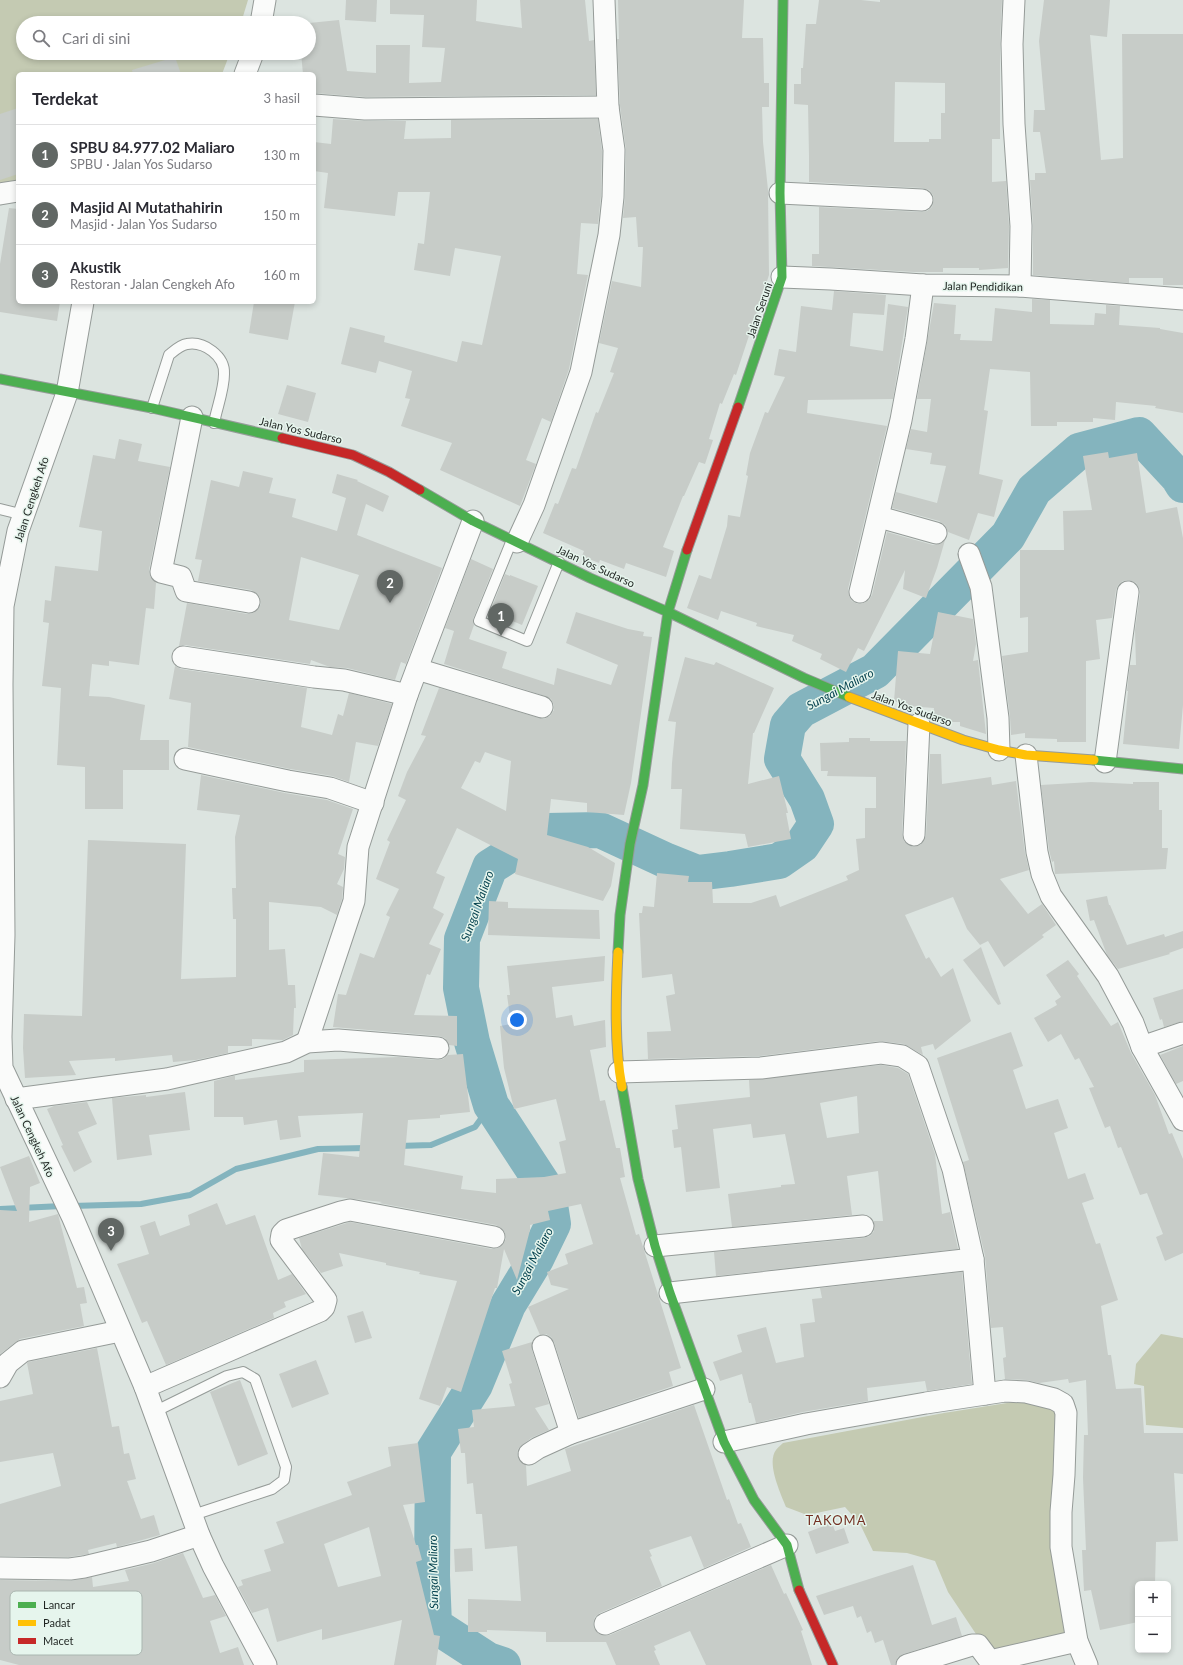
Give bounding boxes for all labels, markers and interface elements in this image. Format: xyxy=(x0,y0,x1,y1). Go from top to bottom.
search box xyxy=(16,16,316,60)
icon: search xyxy=(30,27,52,49)
text: Cari di sini xyxy=(62,29,130,47)
text: Terdekat xyxy=(32,88,98,109)
text: 3 hasil xyxy=(264,90,300,106)
text: SPBU 84.977.02 Maliaro xyxy=(70,138,235,156)
text: 1 xyxy=(41,147,49,163)
text: 130 m xyxy=(263,147,300,163)
text: SPBU · Jalan Yos Sudarso xyxy=(70,156,212,172)
text: Masjid Al Mutathahirin xyxy=(70,198,223,216)
text: 2 xyxy=(41,207,49,223)
text: 150 m xyxy=(263,207,300,223)
text: Masjid · Jalan Yos Sudarso xyxy=(70,216,217,232)
text: Akustik xyxy=(70,258,121,276)
text: 3 xyxy=(41,267,49,283)
text: 160 m xyxy=(263,267,300,283)
text: Restoran · Jalan Cengkeh Afo xyxy=(70,276,235,292)
street label: Jalan Pendidikan xyxy=(943,279,1023,293)
street label: Jalan Seruni xyxy=(743,280,775,339)
street label: Jalan Yos Sudarso xyxy=(258,414,344,446)
street label: Jalan Cengkeh Afo xyxy=(11,455,51,543)
street label: Jalan Yos Sudarso xyxy=(555,542,637,590)
pin: 2 xyxy=(377,570,403,603)
pin: 1 xyxy=(488,603,514,636)
water label: Sungai Maliaro xyxy=(804,665,876,713)
street label: Jalan Yos Sudarso xyxy=(870,687,954,729)
water label: Sungai Maliaro xyxy=(457,869,497,943)
your location xyxy=(507,1010,527,1030)
street label: Jalan Cengkeh Afo xyxy=(8,1093,58,1179)
pin: 3 xyxy=(98,1218,124,1251)
water label: Sungai Maliaro xyxy=(508,1225,556,1297)
district label: TAKOMA xyxy=(806,1512,866,1528)
water label: Sungai Maliaro xyxy=(425,1535,441,1609)
map controls xyxy=(1135,1581,1171,1653)
button: + xyxy=(1135,1581,1171,1617)
legend xyxy=(10,1591,142,1655)
text: Lancar xyxy=(43,1598,75,1611)
text: Padat xyxy=(43,1616,70,1629)
button: − xyxy=(1135,1617,1171,1653)
text: Macet xyxy=(43,1634,73,1647)

